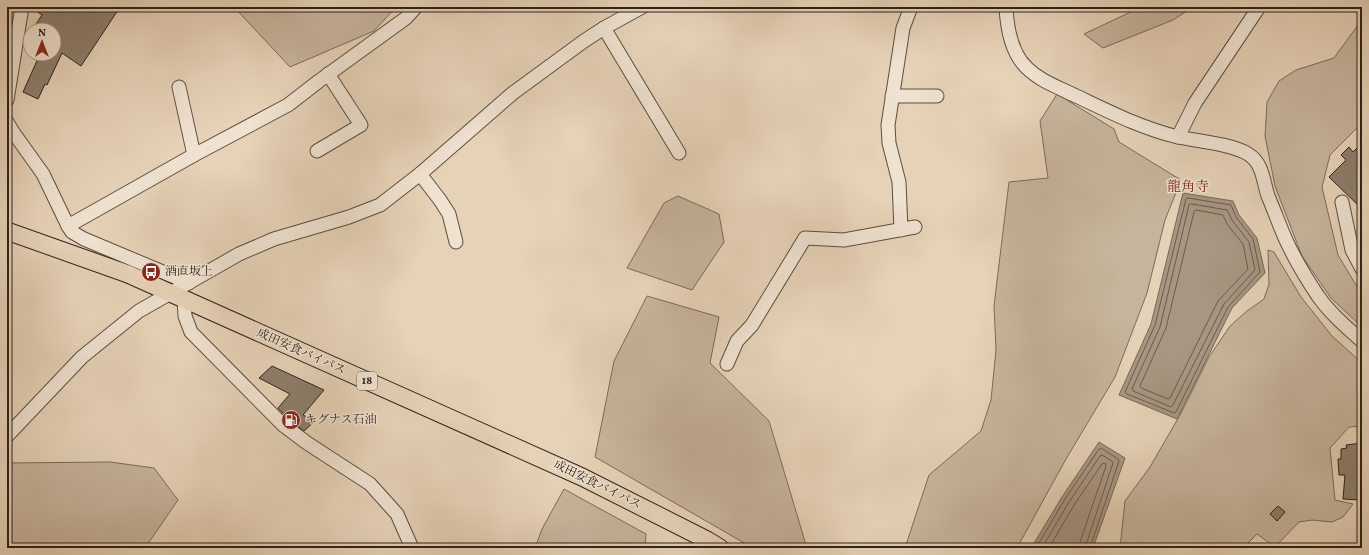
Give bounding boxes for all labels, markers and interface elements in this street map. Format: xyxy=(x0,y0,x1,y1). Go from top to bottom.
north arrow xyxy=(22,22,62,62)
text: N xyxy=(38,26,46,41)
district label: 龍角寺 xyxy=(1167,178,1209,197)
bus stop icon: 酒直坂上 xyxy=(140,261,162,283)
place label: 酒直坂上 xyxy=(165,264,213,280)
street label: 成田安食バイパス xyxy=(254,325,348,379)
road number: 18 xyxy=(357,372,377,390)
fuel station icon: キグナス石油 xyxy=(280,409,302,431)
place label: キグナス石油 xyxy=(305,412,377,428)
street label: 成田安食バイパス xyxy=(550,457,644,513)

